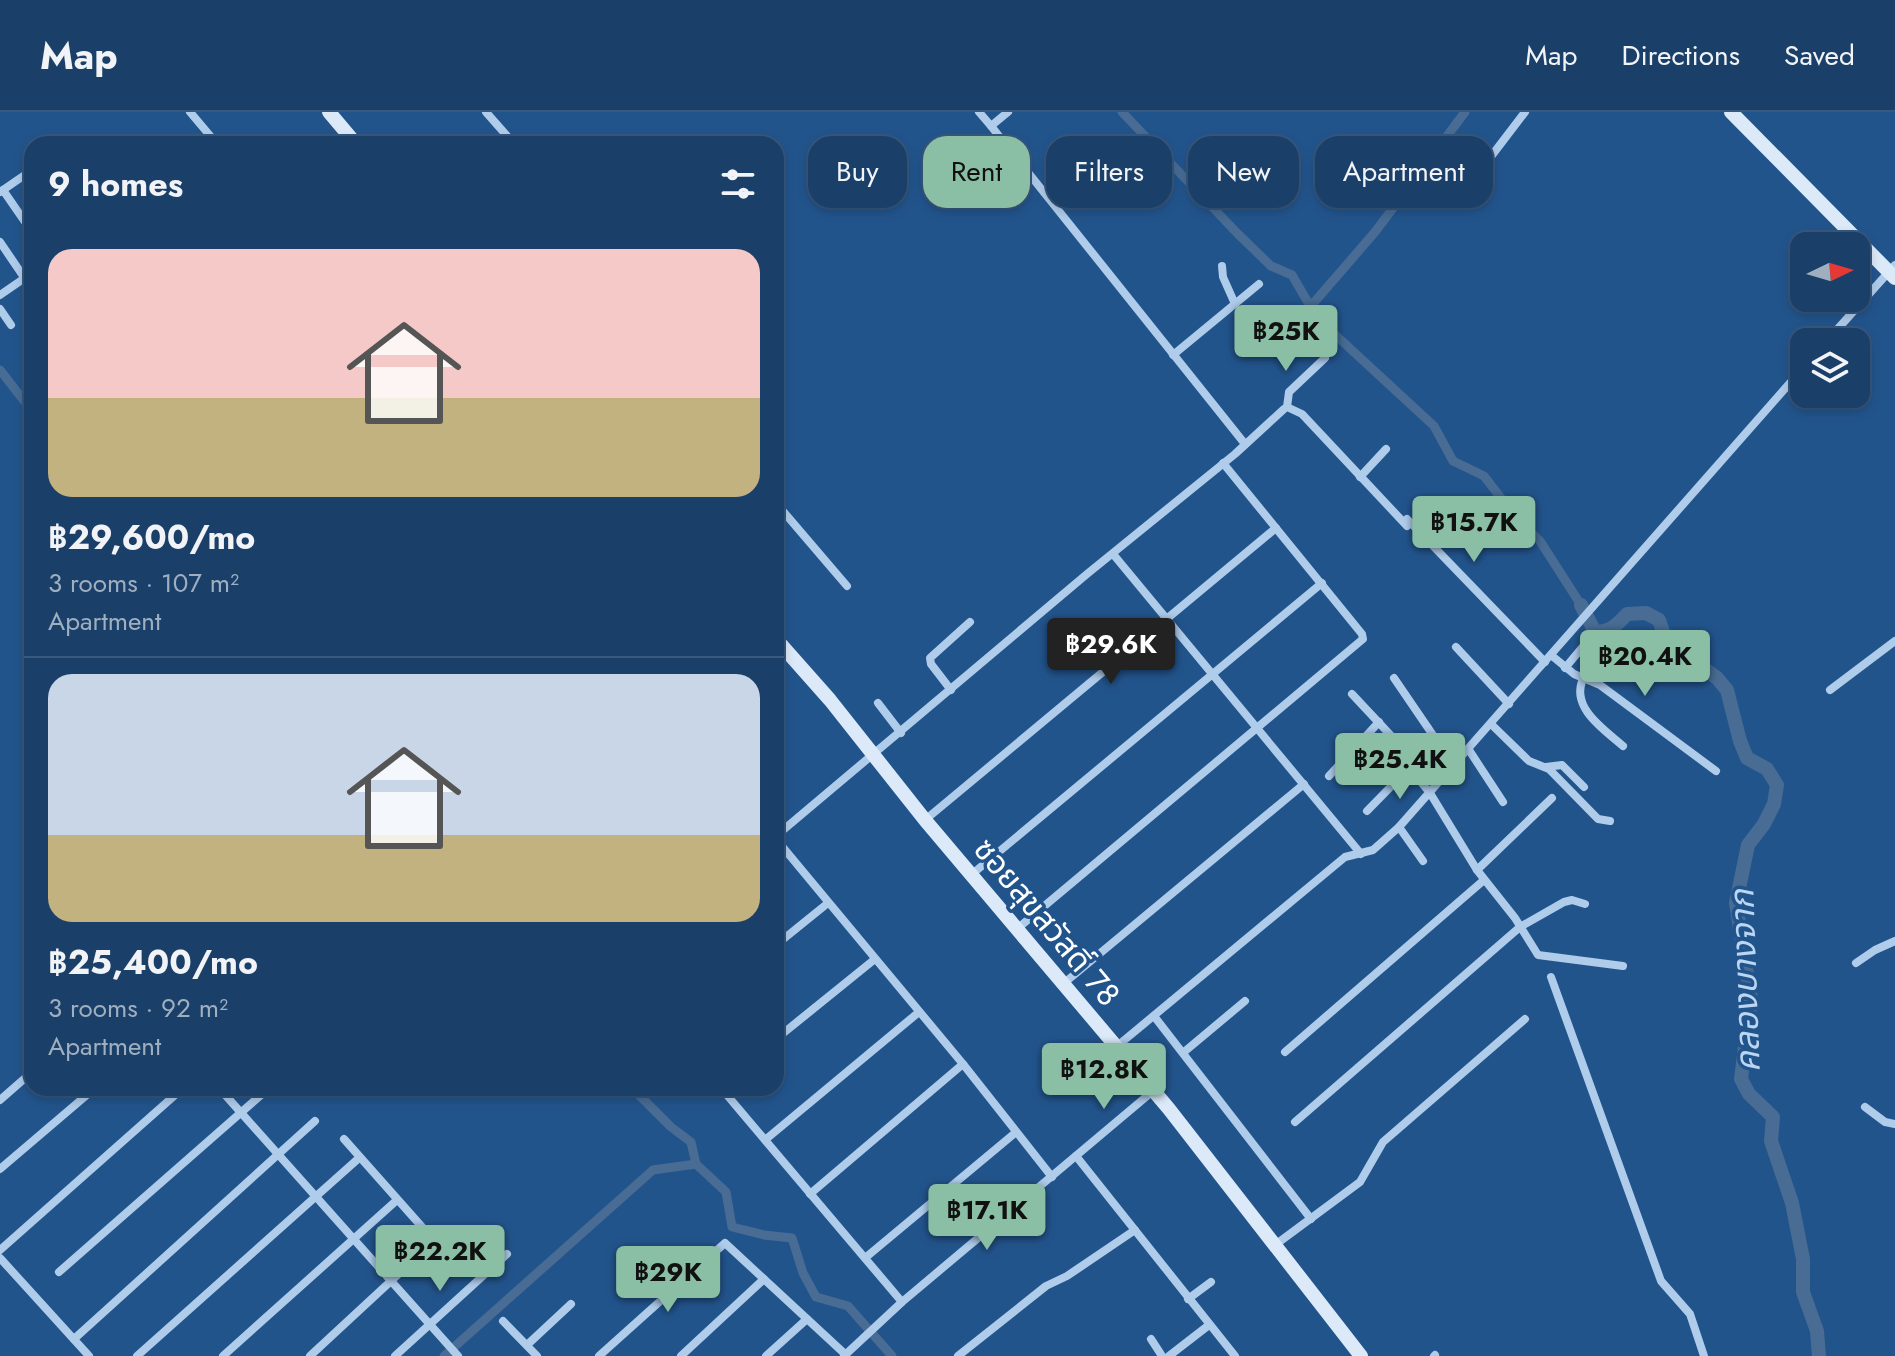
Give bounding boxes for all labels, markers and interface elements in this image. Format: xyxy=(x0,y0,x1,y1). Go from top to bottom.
text: Map xyxy=(40,28,118,83)
text: Map xyxy=(1525,35,1577,76)
text: Directions xyxy=(1621,35,1740,76)
text: Saved xyxy=(1784,35,1855,76)
chip: Buy xyxy=(808,136,907,208)
chip: Rent xyxy=(923,136,1030,208)
chip: Filters xyxy=(1046,136,1172,208)
chip: New xyxy=(1188,136,1299,208)
chip: Apartment xyxy=(1315,136,1493,208)
text: 9 homes xyxy=(48,160,183,209)
icon: filters xyxy=(716,162,760,206)
north arrow xyxy=(1790,232,1870,312)
map controls xyxy=(1790,232,1870,408)
icon: home xyxy=(332,301,476,445)
pin: ฿25K xyxy=(1239,305,1333,373)
text: ฿25K xyxy=(1252,312,1320,350)
button: layers xyxy=(1790,328,1870,408)
pin: ฿15.7K xyxy=(1409,496,1539,564)
text: ฿15.7K xyxy=(1430,503,1518,541)
text: ฿29,600/mo xyxy=(48,513,255,562)
text: 3 rooms · 107 m² xyxy=(48,564,239,602)
text: Apartment xyxy=(48,602,161,640)
pin: ฿29.6K xyxy=(1046,618,1176,686)
text: ฿29.6K xyxy=(1065,625,1157,663)
pin: ฿20.4K xyxy=(1580,630,1710,698)
text: ฿20.4K xyxy=(1598,637,1692,675)
icon: home xyxy=(332,726,476,870)
pin: ฿25.4K xyxy=(1335,733,1465,801)
text: ฿25.4K xyxy=(1353,740,1447,778)
street label: ซอยสุขสวัสดิ์ 78 xyxy=(963,828,1131,1016)
water label: คลองบางจาก xyxy=(1717,887,1773,1073)
text: ฿25,400/mo xyxy=(48,938,258,987)
text: 3 rooms · 92 m² xyxy=(48,989,228,1027)
text: Apartment xyxy=(48,1027,161,1065)
pin: ฿12.8K xyxy=(1039,1043,1169,1111)
text: ฿12.8K xyxy=(1060,1050,1148,1088)
pin: ฿17.1K xyxy=(922,1184,1052,1252)
text: ฿17.1K xyxy=(946,1191,1028,1229)
pin: ฿22.2K xyxy=(375,1225,505,1293)
text: ฿22.2K xyxy=(394,1232,486,1270)
pin: ฿29K xyxy=(621,1246,715,1314)
text: ฿29K xyxy=(634,1253,702,1291)

